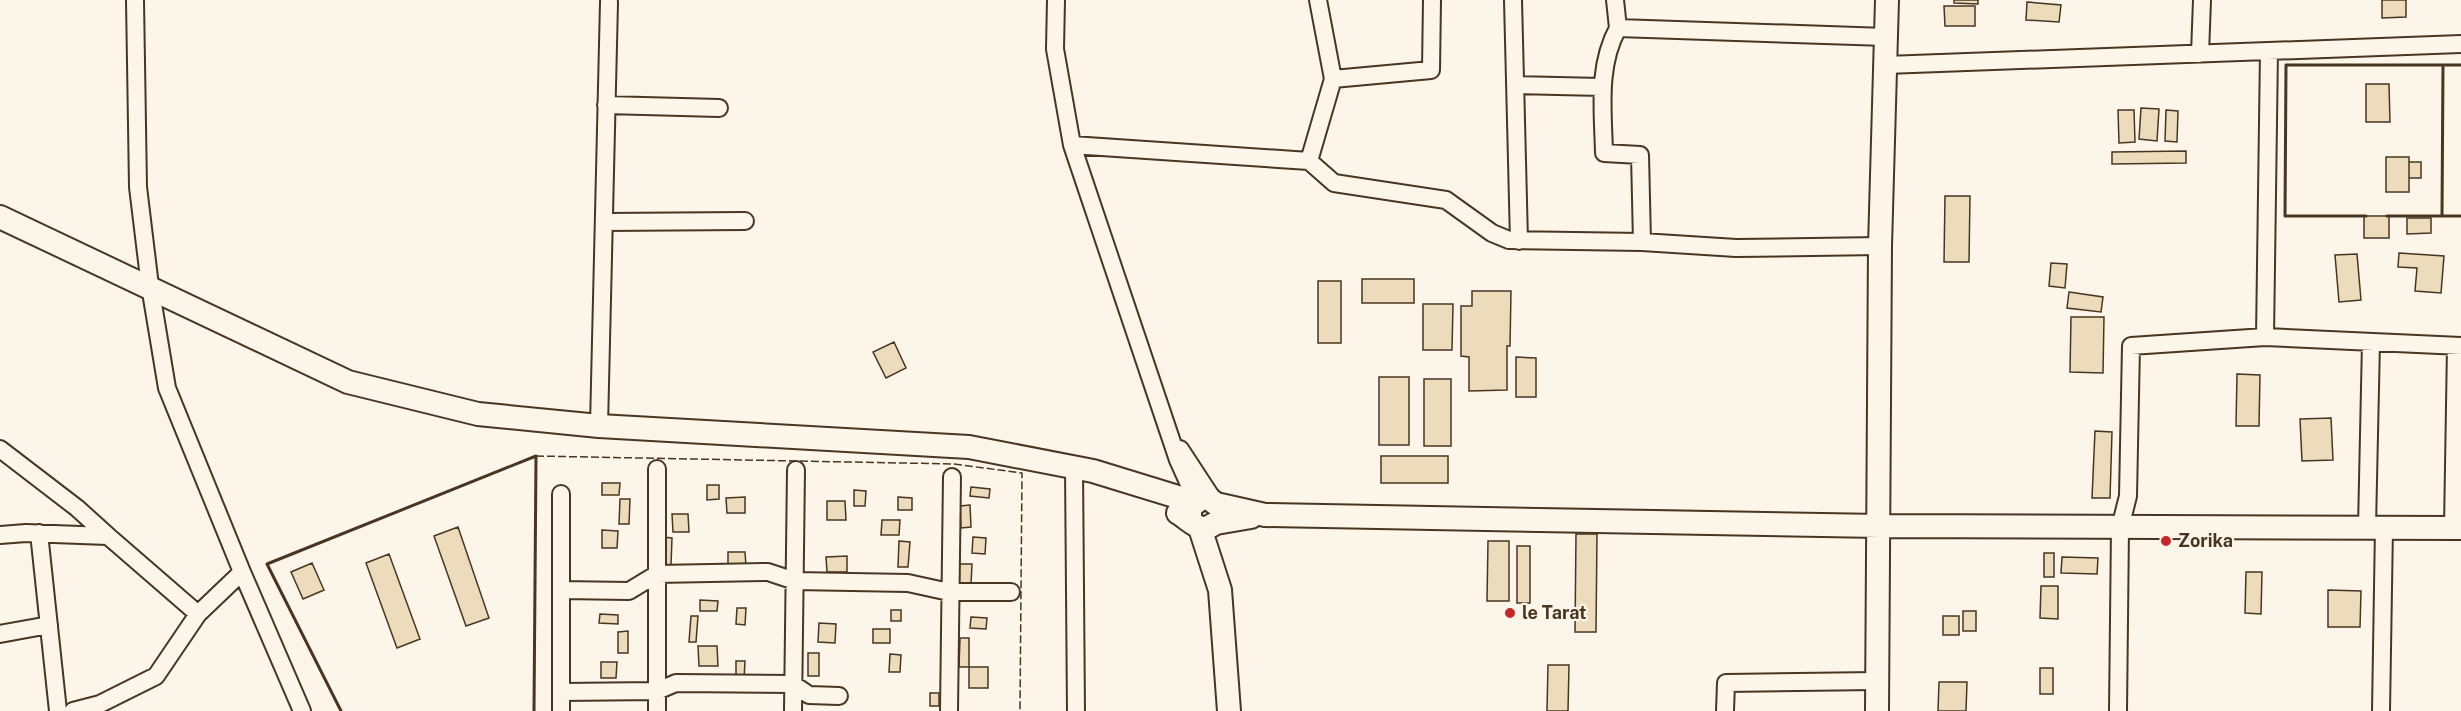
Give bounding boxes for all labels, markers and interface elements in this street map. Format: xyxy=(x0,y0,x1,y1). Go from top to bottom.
place label: Zorika xyxy=(2178,530,2233,551)
marker: Zorika xyxy=(2159,534,2173,548)
place label: le Tarat xyxy=(1522,602,1587,623)
marker: le Tarat xyxy=(1503,606,1517,620)

